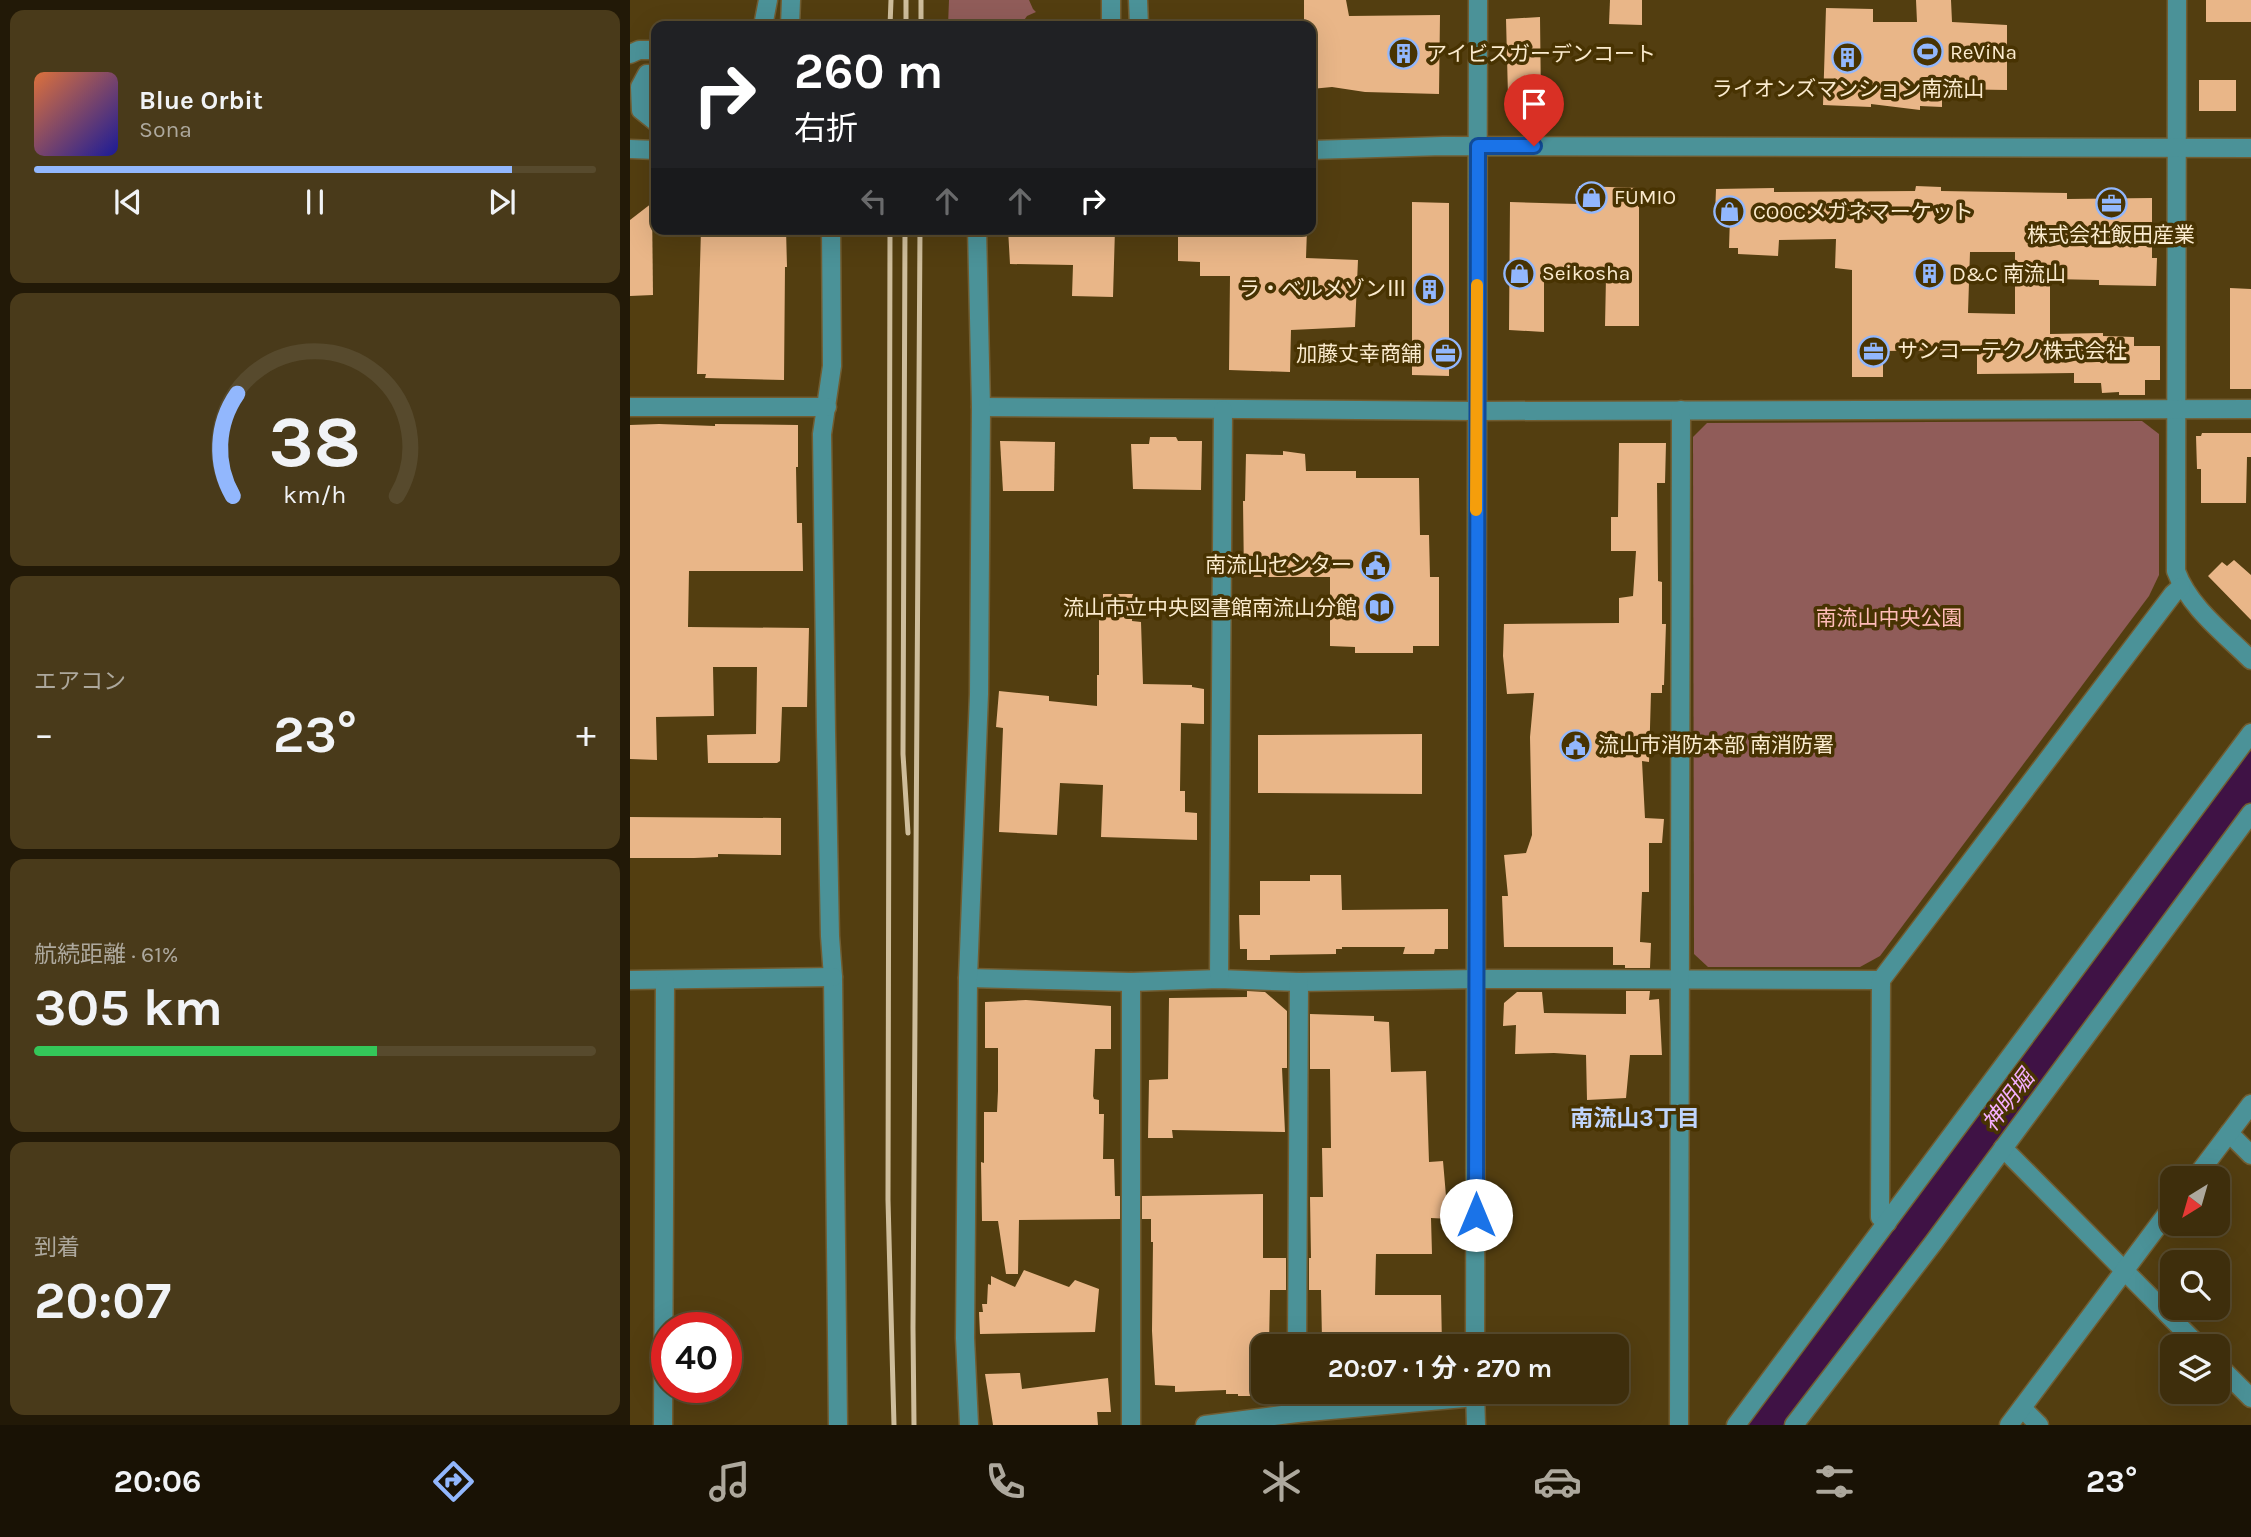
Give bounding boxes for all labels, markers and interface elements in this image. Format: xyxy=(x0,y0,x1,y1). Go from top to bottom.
sports icon: ReViNa xyxy=(1910,35,1944,69)
building icon: アイビスガーデンコート xyxy=(1386,37,1420,71)
building icon: ライオンズマンション南流山 xyxy=(1831,40,1865,74)
place label: ReViNa xyxy=(1950,40,2017,64)
place label: アイビスガーデンコート xyxy=(1426,42,1656,66)
text: 260 m xyxy=(794,43,943,100)
icon: right xyxy=(679,49,770,140)
pin xyxy=(1504,74,1564,146)
place label: ライオンズマンション南流山 xyxy=(1712,77,1984,101)
text: Blue Orbit xyxy=(139,85,263,116)
icon: arrive xyxy=(1515,85,1553,123)
text: 右折 xyxy=(794,110,858,147)
text: Sona xyxy=(139,116,192,143)
shop icon: FUMIO xyxy=(1574,180,1608,214)
icon: left xyxy=(855,182,893,220)
icon: ahead xyxy=(928,182,966,220)
icon: ahead xyxy=(1001,182,1039,220)
icon: right xyxy=(1074,182,1112,220)
icon: previous xyxy=(109,183,147,221)
icon: pause xyxy=(296,183,334,221)
icon: next xyxy=(483,183,521,221)
place label: FUMIO xyxy=(1614,185,1676,209)
office icon: 株式会社飯田産業 xyxy=(2094,186,2128,220)
shop icon: COOCメガネマーケット xyxy=(1713,195,1747,229)
place label: COOCメガネマーケット xyxy=(1753,200,1974,224)
place label: 株式会社飯田産業 xyxy=(2027,223,2195,247)
shop icon: Seikosha xyxy=(1502,256,1536,290)
building icon: D&C 南流山 xyxy=(1912,257,1946,291)
place label: Seikosha xyxy=(1542,261,1630,285)
place label: D&C 南流山 xyxy=(1952,262,2066,286)
building icon: ラ・ベルメゾンⅢ xyxy=(1413,272,1447,306)
place label: ラ・ベルメゾンⅢ xyxy=(1239,277,1407,301)
office icon: サンコーテクノ株式会社 xyxy=(1857,334,1891,368)
office icon: 加藤丈幸商舗 xyxy=(1428,337,1462,371)
place label: サンコーテクノ株式会社 xyxy=(1897,339,2127,363)
place label: 加藤丈幸商舗 xyxy=(1296,342,1422,366)
text: 38 xyxy=(269,399,361,484)
text: km/h xyxy=(283,479,347,508)
public building icon: 南流山センター xyxy=(1358,548,1392,582)
place label: 南流山センター xyxy=(1205,553,1352,577)
library icon: 流山市立中央図書館南流山分館 xyxy=(1363,591,1397,625)
place label: 流山市立中央図書館南流山分館 xyxy=(1063,596,1357,620)
park label: 南流山中央公園 xyxy=(1816,606,1963,630)
text: エアコン xyxy=(34,668,126,695)
text: 23° xyxy=(273,704,357,765)
text: − xyxy=(34,712,54,757)
text: + xyxy=(576,712,596,757)
public building icon: 流山市消防本部 南消防署 xyxy=(1558,728,1592,762)
place label: 流山市消防本部 南消防署 xyxy=(1598,733,1834,757)
text: 航続距離 · 61% xyxy=(34,941,179,968)
text: 305 km xyxy=(34,977,223,1038)
water label: 神明堀 xyxy=(1976,1063,2041,1137)
district label: 南流山3丁目 xyxy=(1570,1105,1700,1132)
north arrow xyxy=(2160,1166,2230,1236)
map controls xyxy=(2160,1166,2230,1404)
position arrow xyxy=(1439,1178,1513,1252)
text: 到着 xyxy=(34,1234,80,1261)
button: search xyxy=(2160,1250,2230,1320)
text: 20:07 xyxy=(34,1270,171,1331)
speed limit sign: 40 xyxy=(651,1312,742,1403)
button: layers xyxy=(2160,1334,2230,1404)
text: 20:07 · 1 分 · 270 m xyxy=(1328,1353,1552,1384)
icon: directions xyxy=(429,1457,478,1506)
icon: music xyxy=(705,1457,754,1506)
icon: phone xyxy=(981,1457,1030,1506)
icon: climate xyxy=(1257,1457,1306,1506)
icon: car xyxy=(1533,1457,1582,1506)
icon: filters xyxy=(1810,1457,1859,1506)
text: 20:06 xyxy=(114,1463,201,1500)
text: 23° xyxy=(2086,1463,2137,1500)

